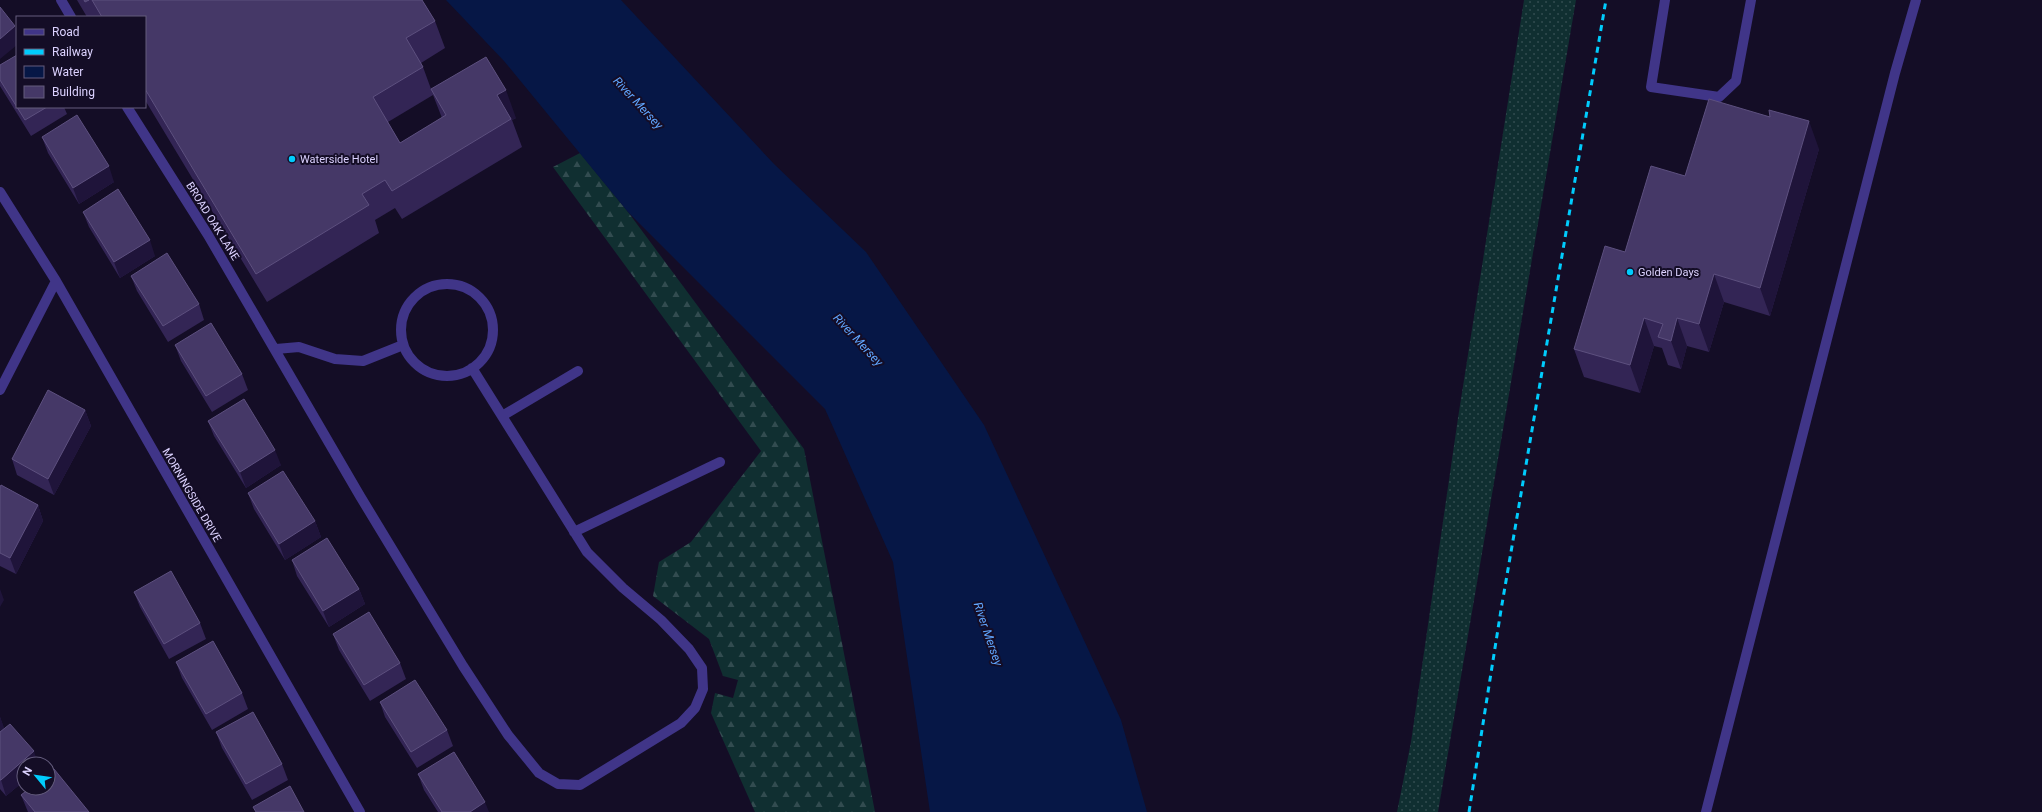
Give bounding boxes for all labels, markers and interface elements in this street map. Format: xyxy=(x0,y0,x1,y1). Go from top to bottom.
legend xyxy=(16,16,146,108)
text: Road xyxy=(52,25,80,39)
text: Railway xyxy=(52,45,93,59)
text: Water xyxy=(52,65,83,79)
water label: River Mersey xyxy=(610,74,666,132)
text: Building xyxy=(52,85,95,99)
place label: Waterside Hotel xyxy=(300,153,378,166)
marker: Waterside Hotel xyxy=(287,154,297,164)
street label: BROAD OAK LANE xyxy=(183,180,242,263)
place label: Golden Days xyxy=(1638,266,1700,279)
marker: Golden Days xyxy=(1625,267,1635,277)
water label: River Mersey xyxy=(830,311,886,369)
street label: MORNINGSIDE DRIVE xyxy=(159,446,224,544)
water label: River Mersey xyxy=(971,600,1006,668)
north arrow xyxy=(16,756,56,796)
text: N xyxy=(20,765,35,778)

